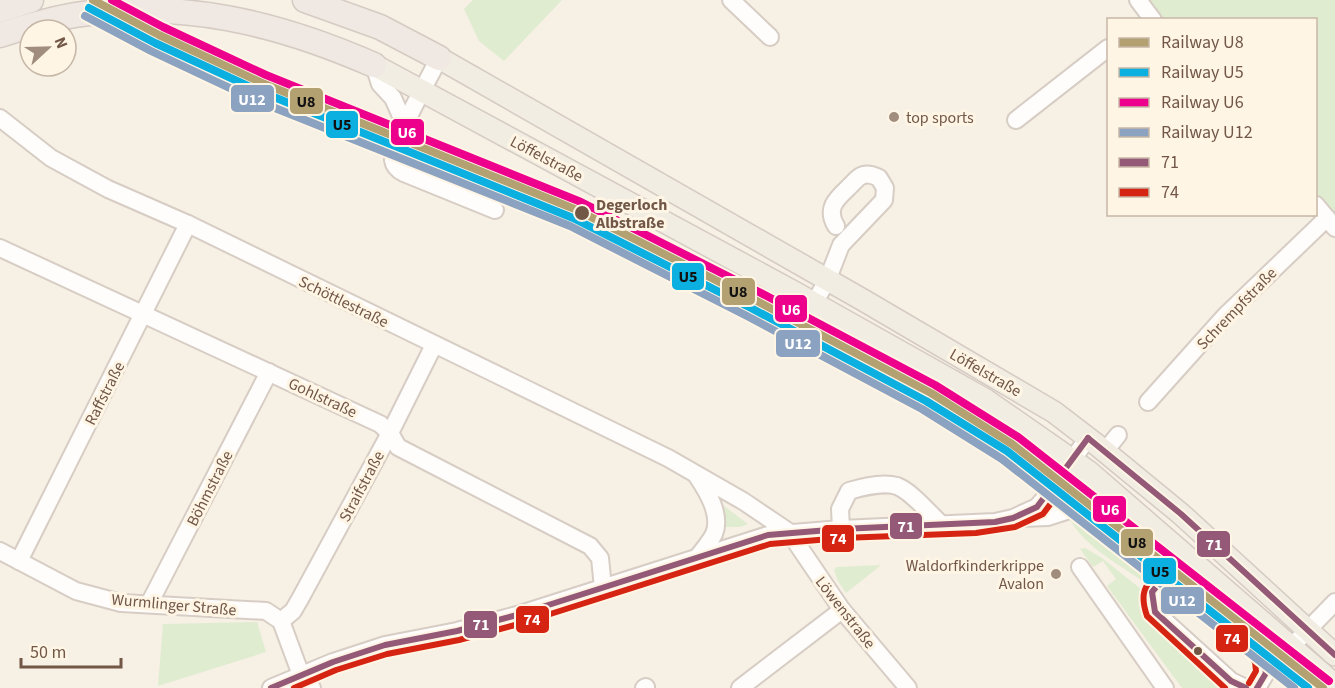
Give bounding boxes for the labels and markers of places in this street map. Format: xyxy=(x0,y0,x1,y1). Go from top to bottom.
place label: top sports xyxy=(906,107,974,129)
marker: top sports xyxy=(887,110,901,124)
place label: Degerloch Albstraße xyxy=(595,194,667,234)
marker: Degerloch Albstraße xyxy=(573,204,591,222)
place label: Waldorfkinderkrippe Avalon xyxy=(906,555,1044,595)
marker: Waldorfkinderkrippe Avalon xyxy=(1049,567,1063,581)
unlabelled marker xyxy=(1192,645,1204,657)

